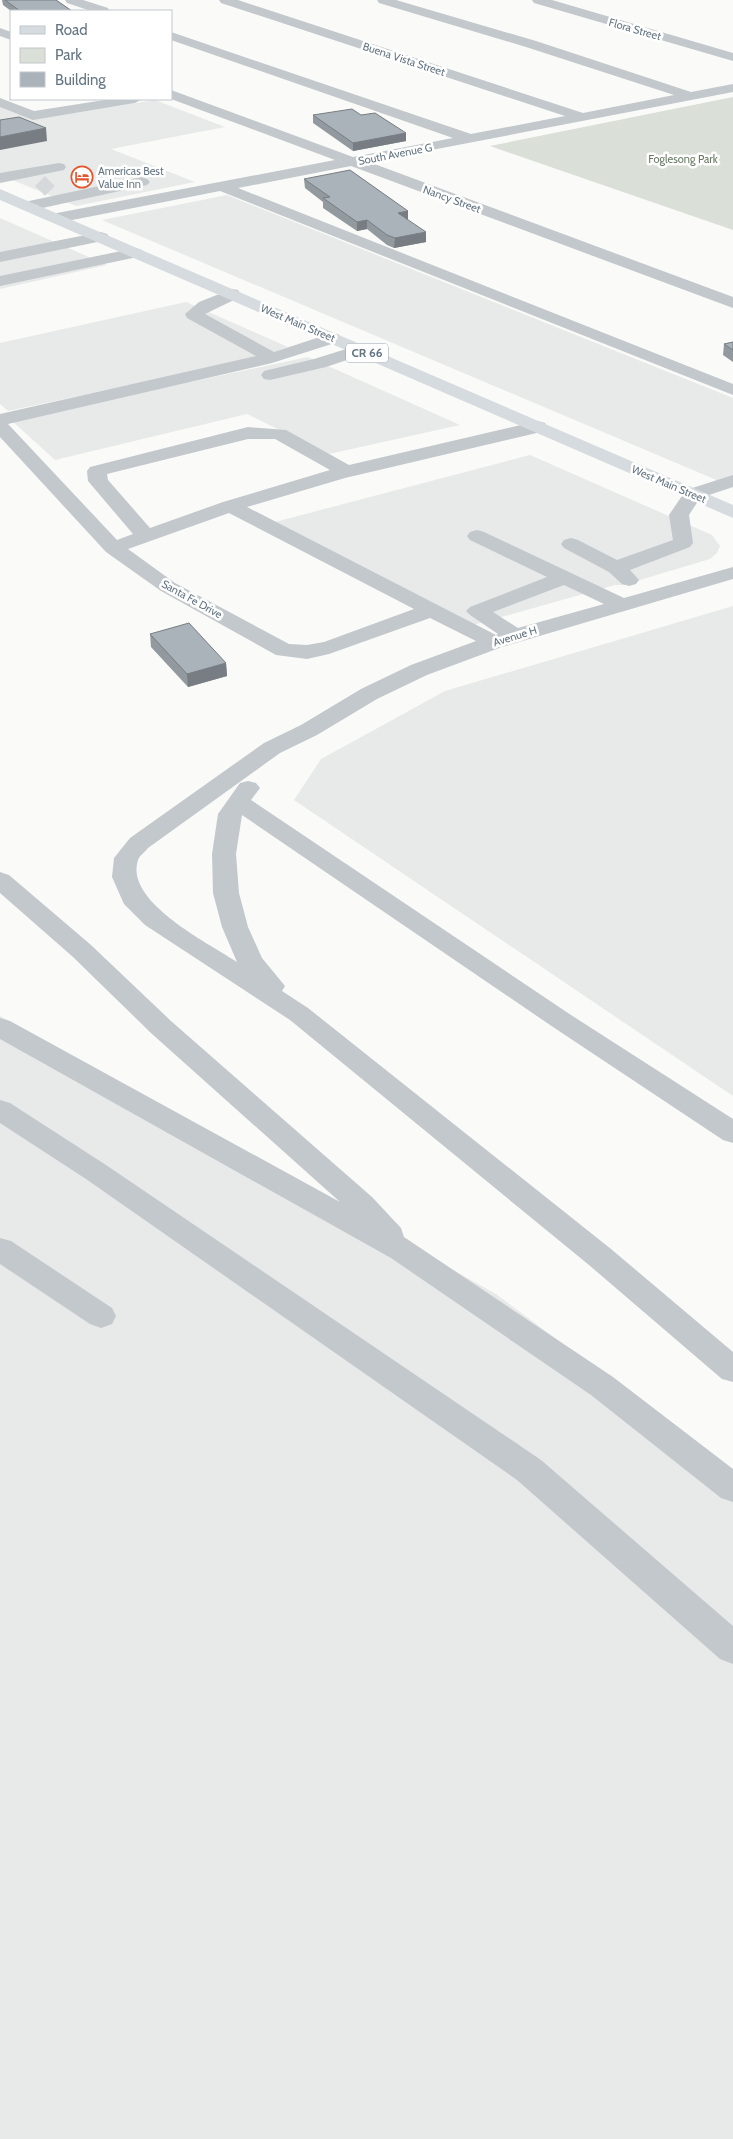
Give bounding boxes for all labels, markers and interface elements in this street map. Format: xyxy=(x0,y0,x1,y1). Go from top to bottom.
legend xyxy=(10,10,172,100)
street label: Flora Street xyxy=(607,15,663,43)
text: Road xyxy=(55,21,88,39)
street label: Buena Vista Street xyxy=(361,39,447,79)
text: Park xyxy=(55,46,82,64)
text: Building xyxy=(55,71,106,89)
street label: South Avenue G xyxy=(357,140,433,168)
park label: Foglesong Park xyxy=(648,152,718,166)
place label: Americas Best Value Inn xyxy=(98,164,164,191)
hotel icon: Americas Best Value Inn xyxy=(70,165,94,189)
street label: Nancy Street xyxy=(421,182,483,216)
street label: West Main Street xyxy=(259,301,338,345)
road number: CR 66 xyxy=(346,343,388,362)
street label: West Main Street xyxy=(630,462,709,506)
street label: Santa Fe Drive xyxy=(159,577,225,622)
street label: Avenue H xyxy=(491,623,539,649)

